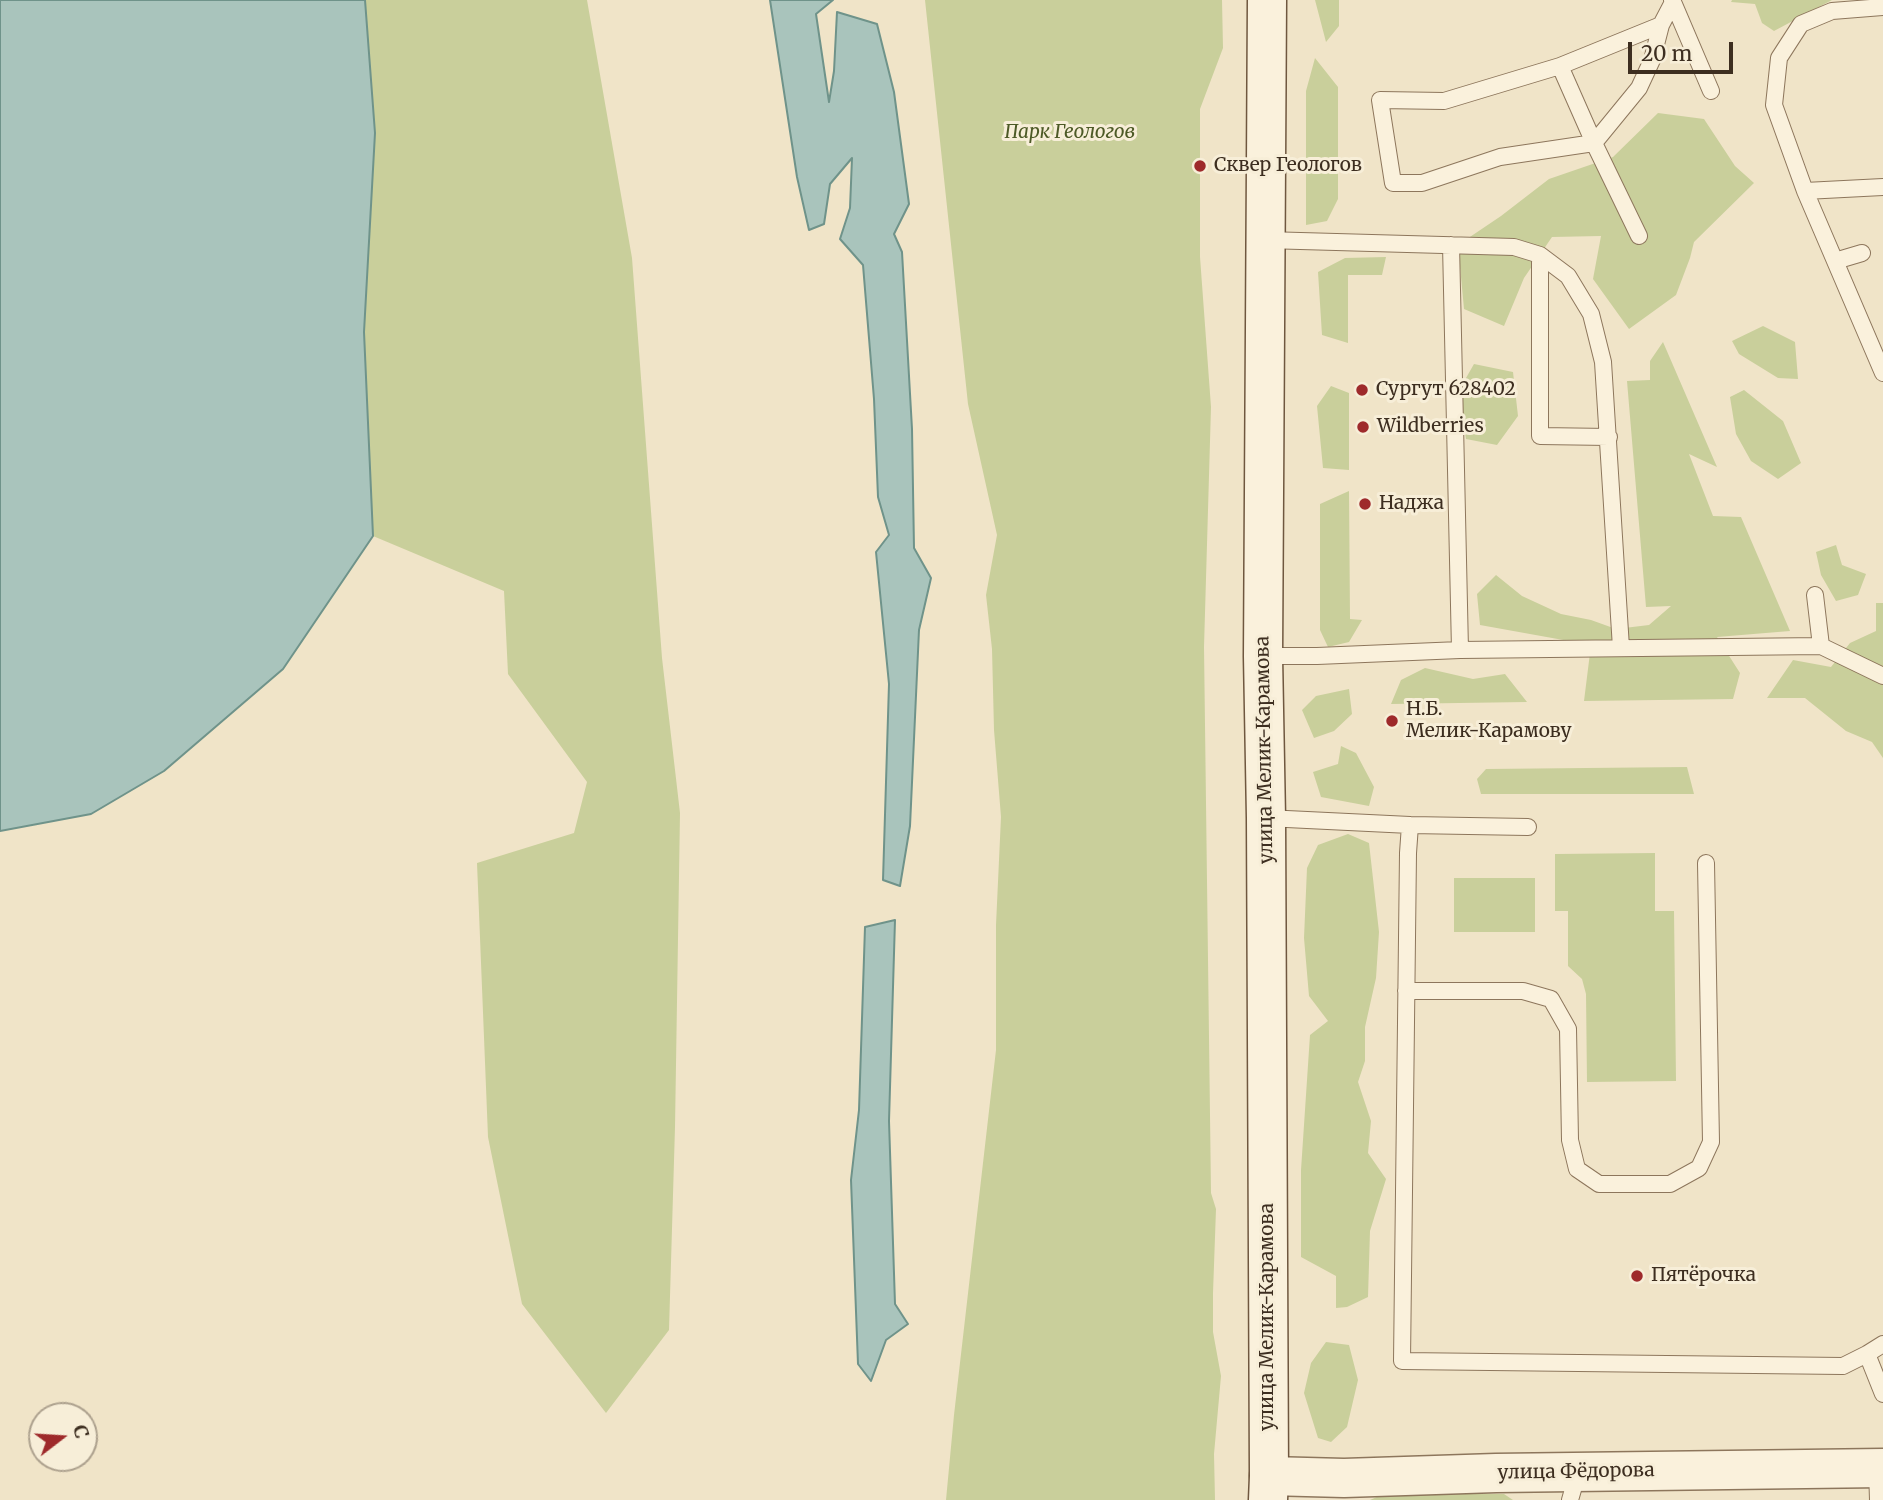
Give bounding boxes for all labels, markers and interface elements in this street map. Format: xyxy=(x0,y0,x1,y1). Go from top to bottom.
scale bar xyxy=(1631,28,1736,72)
text: 20 m xyxy=(1641,40,1692,67)
park label: Парк Геологов xyxy=(1005,122,1135,144)
place label: Сквер Геологов xyxy=(1214,155,1362,177)
marker: Сквер Геологов xyxy=(1192,158,1208,174)
place label: Сургут 628402 xyxy=(1376,379,1516,401)
marker: Сургут 628402 xyxy=(1354,382,1370,398)
place label: Wildberries xyxy=(1377,416,1484,438)
marker: Wildberries xyxy=(1355,419,1371,435)
place label: Наджа xyxy=(1379,493,1444,515)
marker: Наджа xyxy=(1357,496,1373,512)
street label: улица Мелик-Карамова xyxy=(1252,636,1278,864)
place label: Н.Б. Мелик-Карамову xyxy=(1406,699,1572,743)
marker: Н.Б. Мелик-Карамову xyxy=(1384,713,1400,729)
street label: улица Мелик-Карамова xyxy=(1257,1203,1279,1431)
place label: Пятёрочка xyxy=(1651,1265,1756,1287)
marker: Пятёрочка xyxy=(1629,1268,1645,1284)
north arrow xyxy=(28,1402,98,1472)
text: С xyxy=(68,1422,94,1441)
street label: улица Фёдорова xyxy=(1497,1459,1655,1485)

